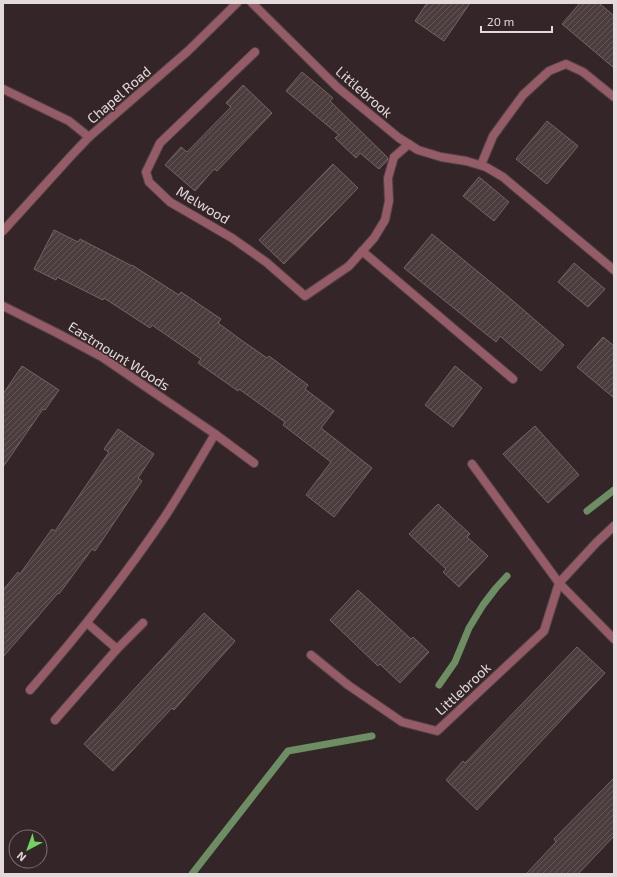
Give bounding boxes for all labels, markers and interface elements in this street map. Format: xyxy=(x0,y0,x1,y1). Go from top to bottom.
scale bar xyxy=(481,8,552,34)
text: 20 m xyxy=(487,14,514,28)
street label: Chapel Road xyxy=(83,62,154,127)
street label: Littlebrook xyxy=(333,62,396,121)
street label: Melwood xyxy=(174,182,233,227)
street label: Eastmount Woods xyxy=(65,317,173,394)
street label: Littlebrook xyxy=(431,659,494,719)
north arrow xyxy=(8,829,48,869)
text: N xyxy=(14,849,28,864)

